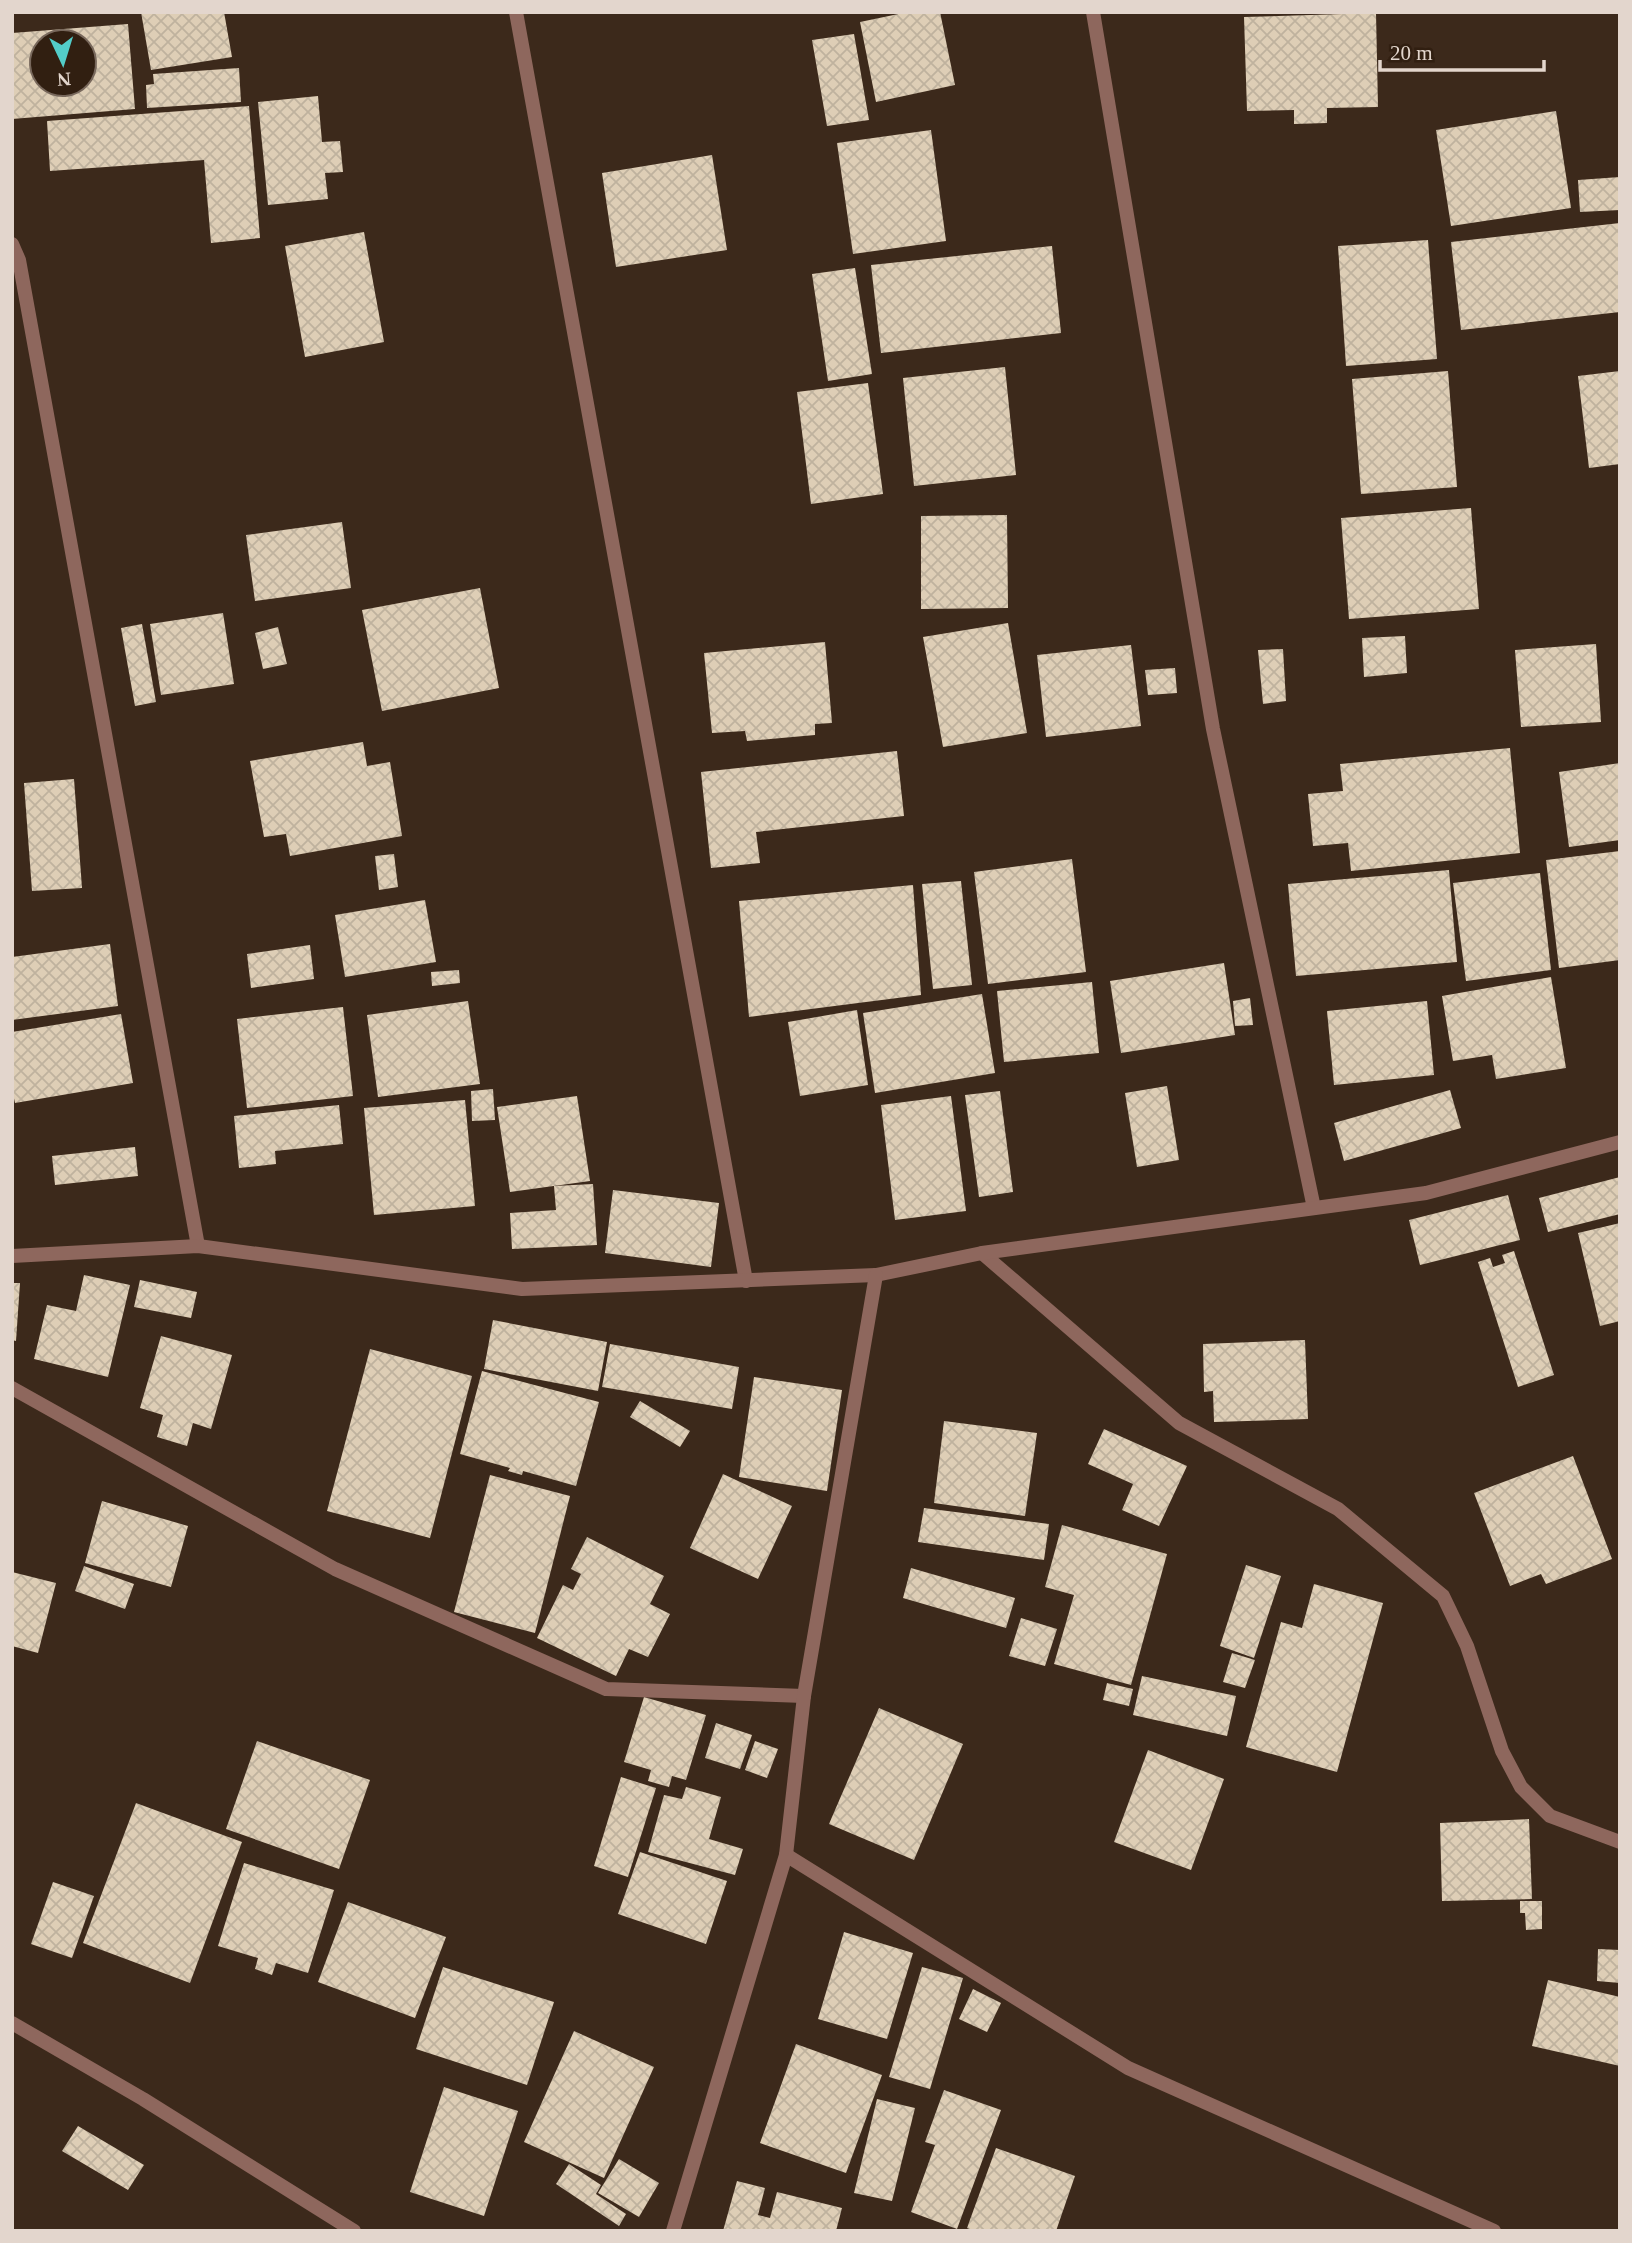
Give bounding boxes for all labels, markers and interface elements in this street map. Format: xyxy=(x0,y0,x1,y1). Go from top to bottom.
north arrow xyxy=(28,28,98,98)
scale bar xyxy=(1380,28,1544,72)
text: 20 m xyxy=(1390,41,1433,65)
text: N xyxy=(56,69,72,90)

